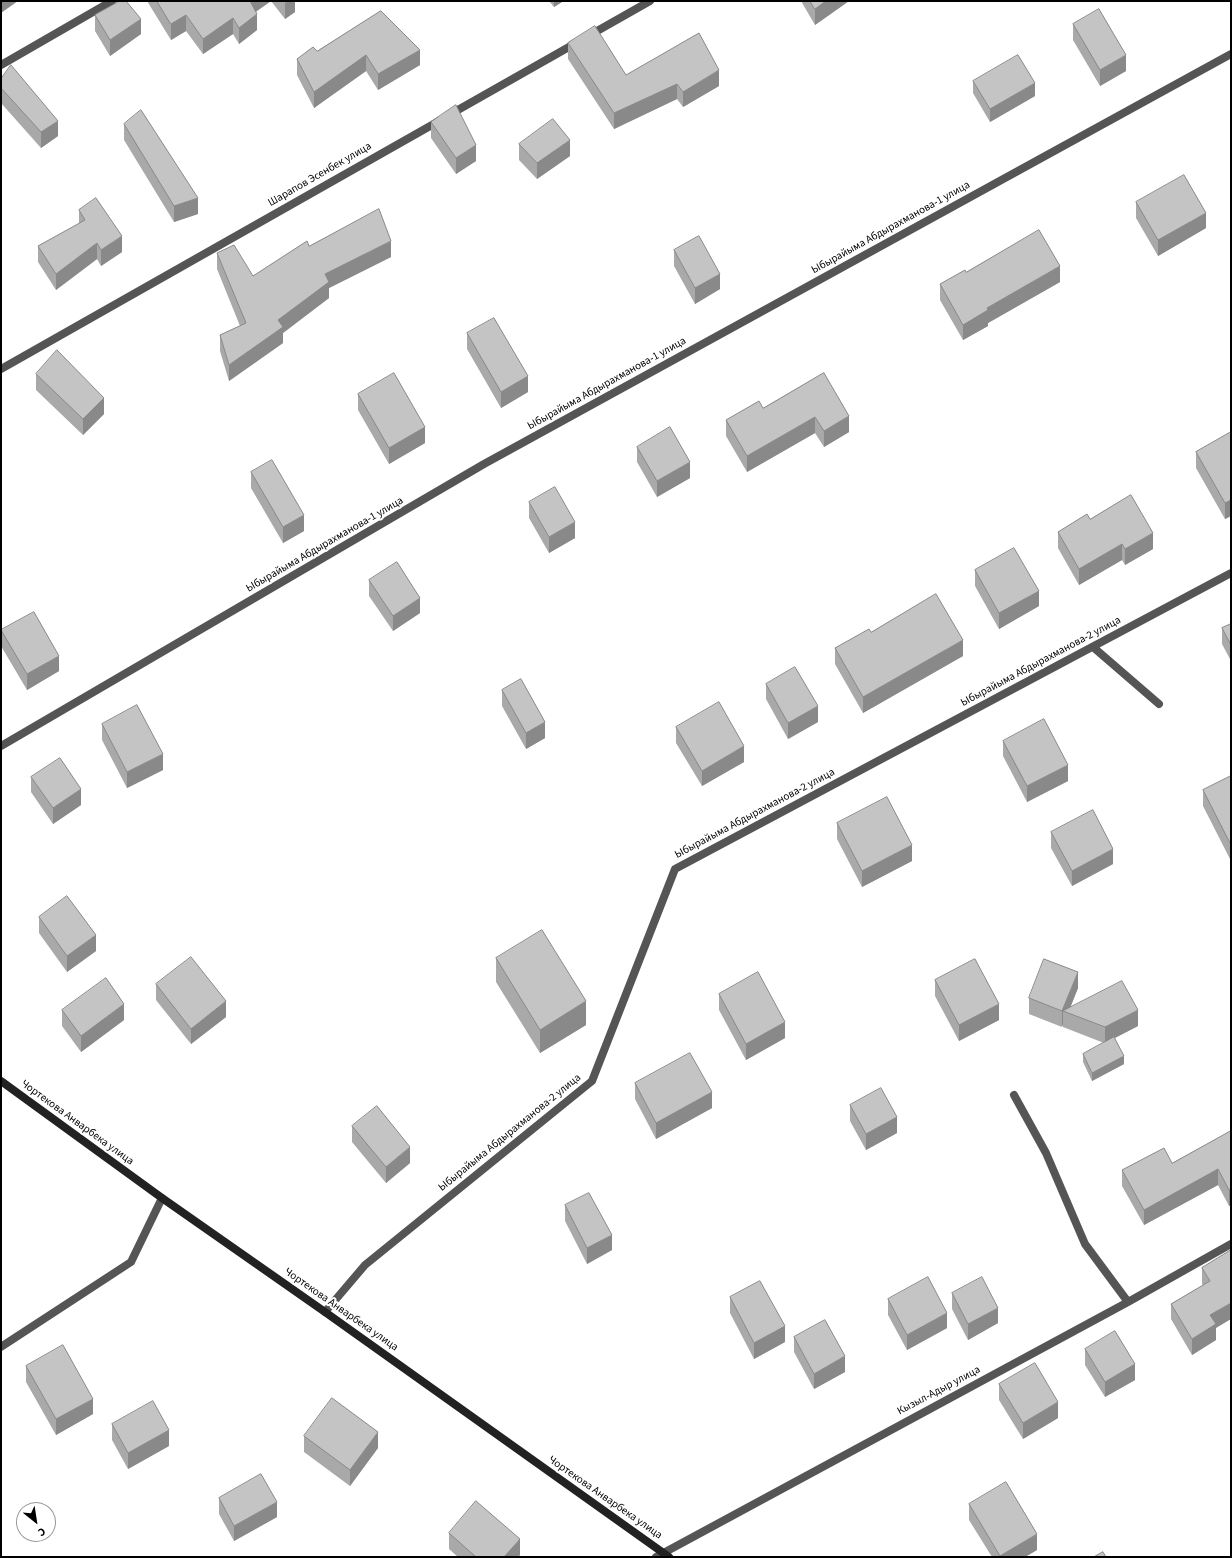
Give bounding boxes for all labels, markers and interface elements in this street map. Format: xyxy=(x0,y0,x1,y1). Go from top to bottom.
street label: Шарапов Эсенбек улица xyxy=(266,140,374,210)
street label: Ыбырайыма Абдырахманова-1 улица xyxy=(809,179,973,277)
street label: Ыбырайыма Абдырахманова-1 улица xyxy=(525,335,689,433)
street label: Ыбырайыма Абдырахманова-1 улица xyxy=(244,494,406,596)
street label: Ыбырайыма Абдырахманова-2 улица xyxy=(959,614,1123,710)
street label: Ыбырайыма Абдырахманова-2 улица xyxy=(673,766,837,862)
street label: Ыбырайыма Абдырахманова-2 улица xyxy=(436,1071,584,1195)
street label: Чортекова Анварбека улица xyxy=(18,1078,136,1168)
street label: Чортекова Анварбека улица xyxy=(281,1266,401,1354)
street label: Кызыл-Адыр улица xyxy=(895,1364,983,1418)
street label: Чортекова Анварбека улица xyxy=(545,1454,665,1542)
north arrow xyxy=(16,1502,56,1542)
text: С xyxy=(35,1524,48,1540)

